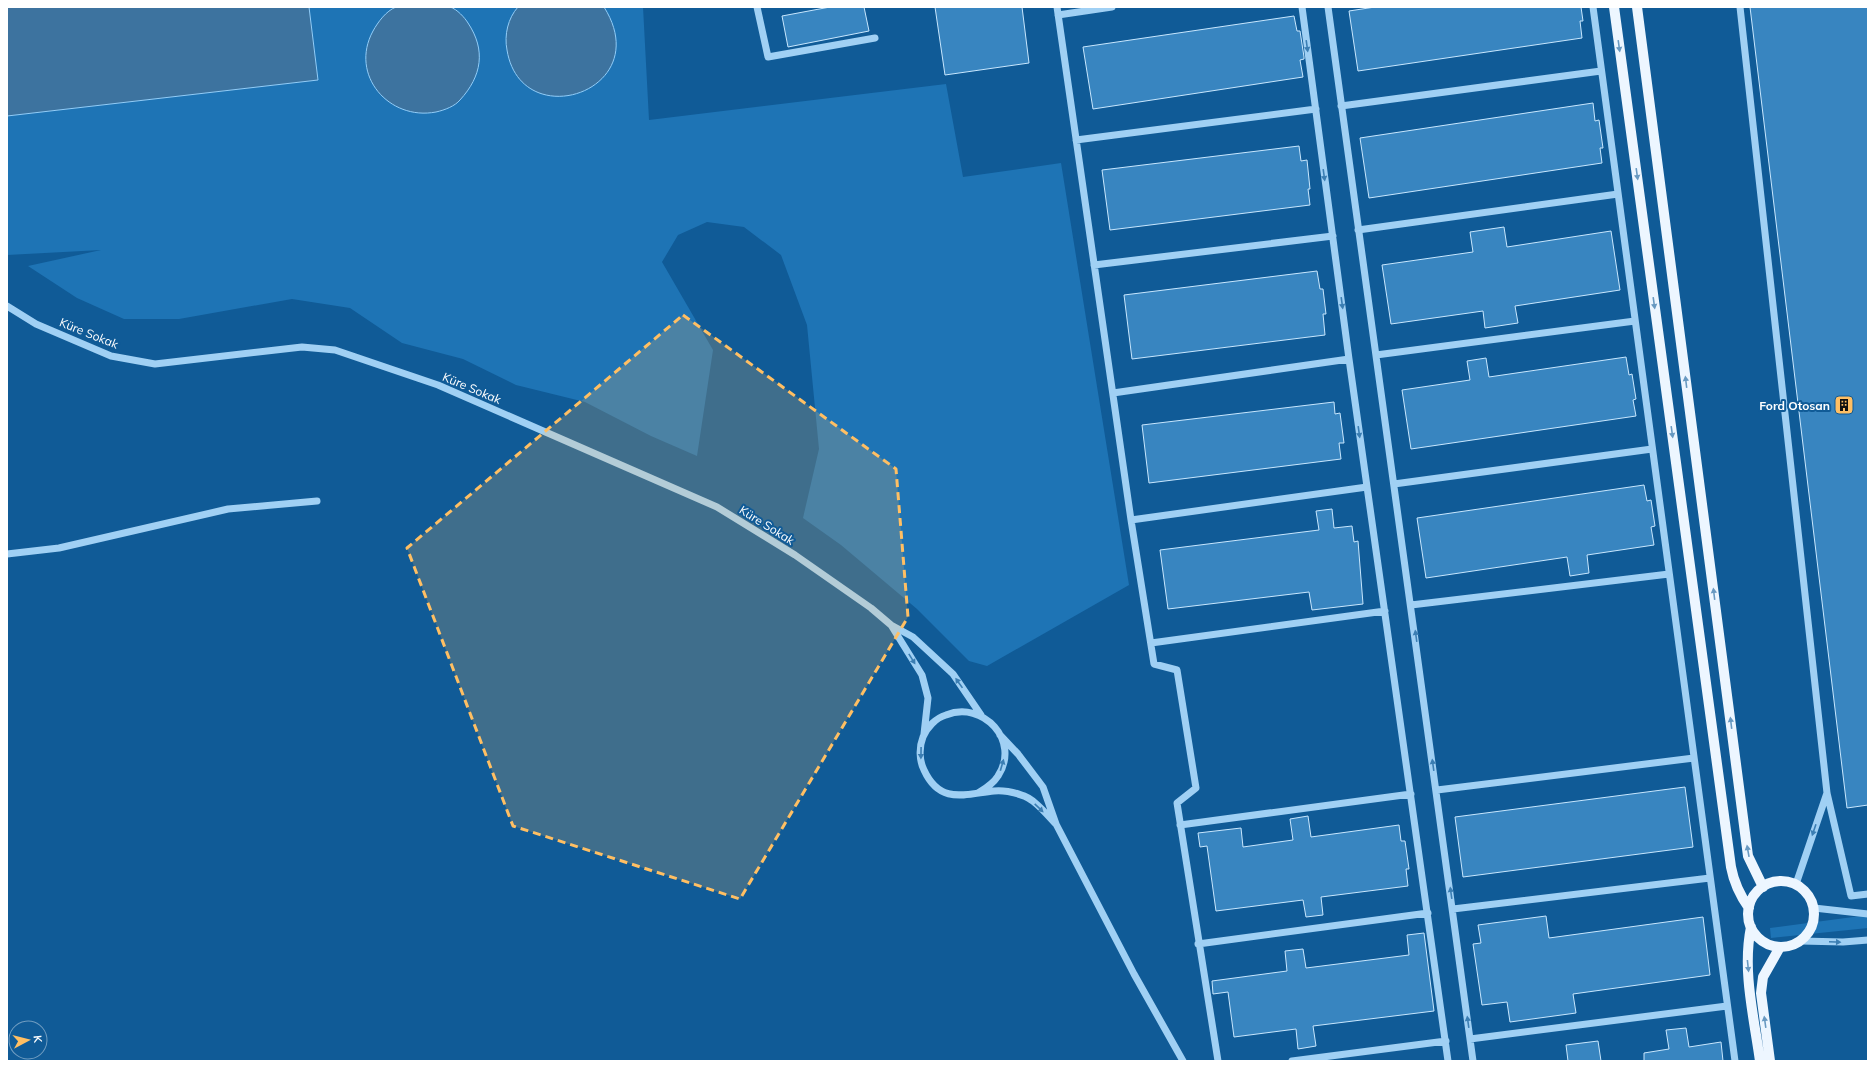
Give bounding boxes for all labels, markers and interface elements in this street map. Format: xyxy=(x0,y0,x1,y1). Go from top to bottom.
one-way arrow xyxy=(1304,40,1310,52)
one-way arrow xyxy=(1616,40,1622,52)
one-way arrow xyxy=(1321,168,1327,181)
one-way arrow xyxy=(1634,168,1640,181)
one-way arrow xyxy=(1339,297,1345,309)
one-way arrow xyxy=(1651,297,1658,309)
street label: Küre Sokak xyxy=(57,314,121,352)
street label: Küre Sokak xyxy=(440,369,504,407)
one-way arrow xyxy=(1683,376,1689,388)
building icon: Ford Otosan xyxy=(1833,394,1855,416)
place label: Ford Otosan xyxy=(1759,398,1830,413)
one-way arrow xyxy=(1356,426,1362,438)
one-way arrow xyxy=(1669,426,1675,438)
street label: Küre Sokak xyxy=(737,502,798,548)
one-way arrow xyxy=(1711,588,1717,600)
one-way arrow xyxy=(1413,630,1419,642)
one-way arrow xyxy=(908,654,916,664)
one-way arrow xyxy=(955,678,963,688)
one-way arrow xyxy=(1728,717,1734,729)
one-way arrow xyxy=(918,746,924,759)
one-way arrow xyxy=(999,759,1005,771)
one-way arrow xyxy=(1430,759,1436,771)
one-way arrow xyxy=(1034,803,1044,813)
one-way arrow xyxy=(1811,824,1817,836)
one-way arrow xyxy=(1745,845,1751,858)
one-way arrow xyxy=(1447,887,1454,900)
one-way arrow xyxy=(1829,939,1842,945)
one-way arrow xyxy=(1744,960,1751,972)
one-way arrow xyxy=(1465,1016,1471,1028)
one-way arrow xyxy=(1762,1016,1768,1028)
north arrow xyxy=(8,1020,48,1060)
text: K xyxy=(31,1034,45,1044)

